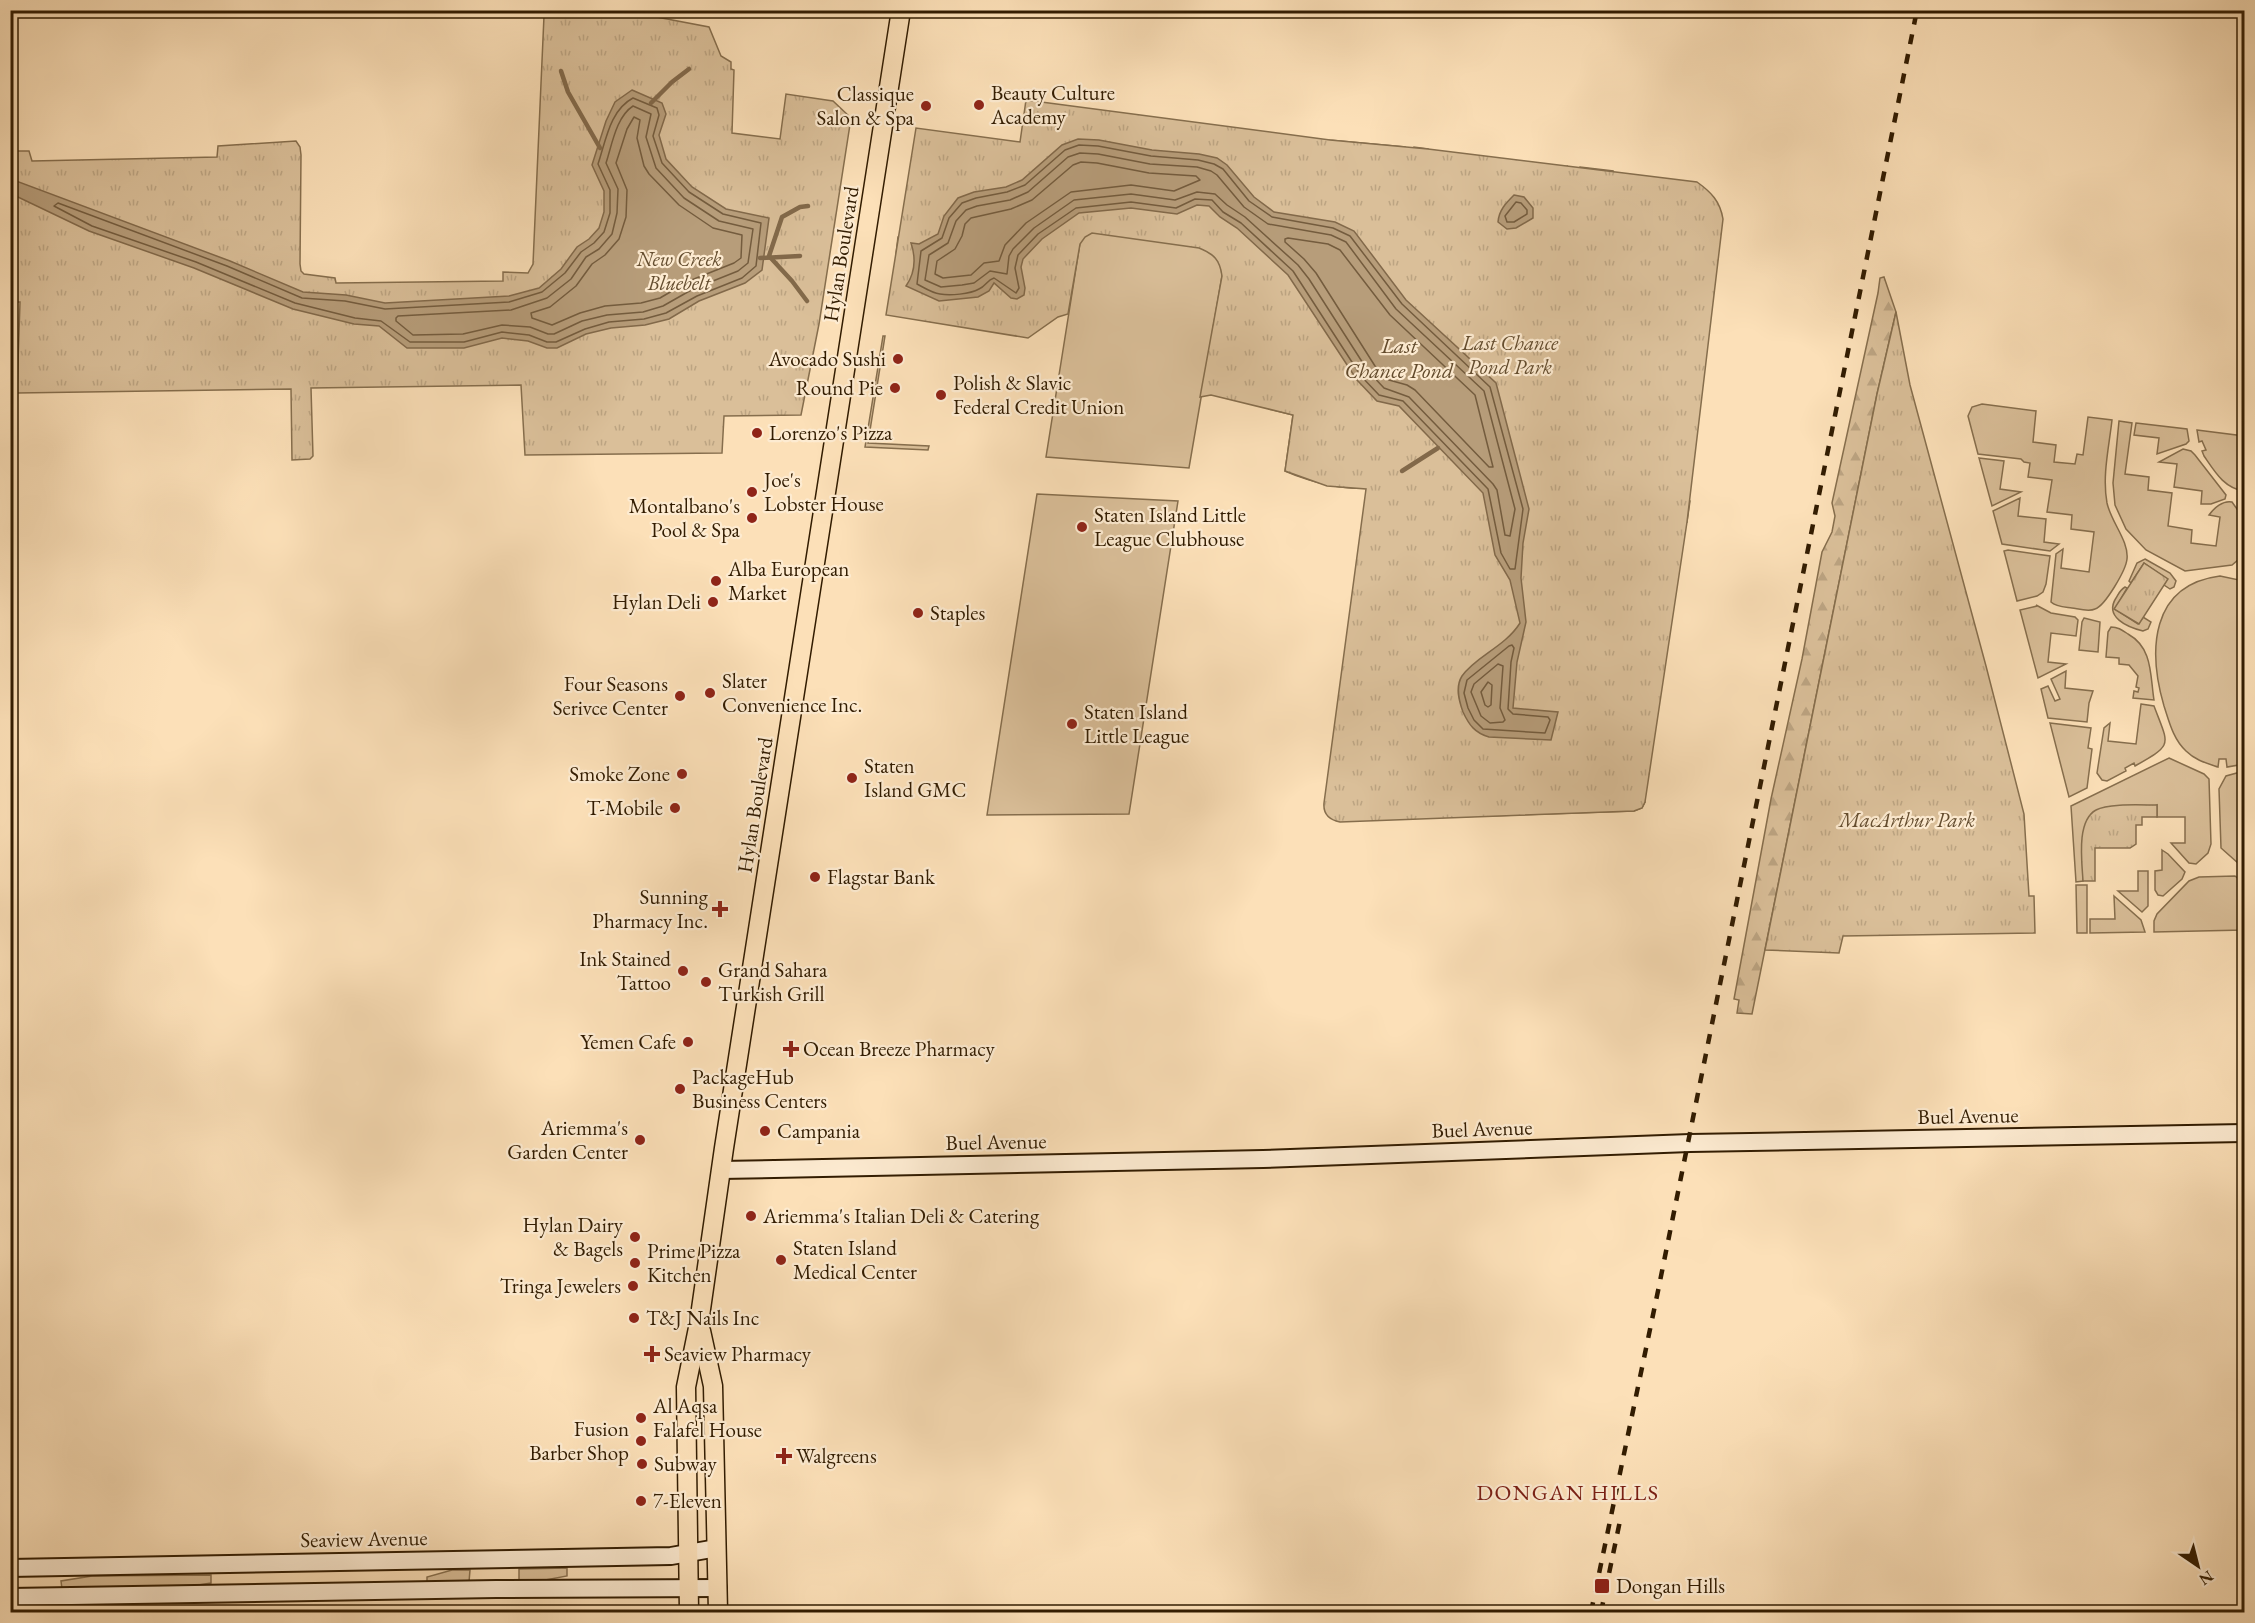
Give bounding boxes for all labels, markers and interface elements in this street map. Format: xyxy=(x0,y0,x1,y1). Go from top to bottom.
place label: Beauty Culture Academy xyxy=(990,79,1115,130)
place label: Classique Salon & Spa xyxy=(816,80,915,131)
marker: Beauty Culture Academy xyxy=(972,98,986,112)
marker: Classique Salon & Spa xyxy=(919,99,933,113)
street label: Hylan Boulevard xyxy=(816,184,865,324)
park label: New Creek Bluebelt xyxy=(635,245,722,296)
park label: Last Chance Pond Park xyxy=(1461,329,1559,380)
water label: Last Chance Pond xyxy=(1345,331,1454,385)
place label: Avocado Sushi xyxy=(767,345,886,372)
marker: Avocado Sushi xyxy=(891,352,905,366)
place label: Polish & Slavic Federal Credit Union xyxy=(953,369,1124,420)
place label: Round Pie xyxy=(796,374,883,401)
marker: Round Pie xyxy=(888,381,902,395)
marker: Polish & Slavic Federal Credit Union xyxy=(934,388,948,402)
place label: Lorenzo's Pizza xyxy=(769,419,893,446)
marker: Lorenzo's Pizza xyxy=(750,426,764,440)
place label: Joe's Lobster House xyxy=(762,466,884,517)
marker: Joe's Lobster House xyxy=(745,485,759,499)
place label: Montalbano's Pool & Spa xyxy=(629,492,741,543)
place label: Staten Island Little League Clubhouse xyxy=(1094,501,1246,552)
marker: Montalbano's Pool & Spa xyxy=(745,511,759,525)
marker: Staten Island Little League Clubhouse xyxy=(1075,520,1089,534)
place label: Alba European Market xyxy=(727,555,849,606)
marker: Alba European Market xyxy=(709,574,723,588)
place label: Hylan Deli xyxy=(612,588,701,615)
marker: Hylan Deli xyxy=(706,595,720,609)
place label: Staples xyxy=(930,599,986,626)
marker: Staples xyxy=(911,606,925,620)
place label: Slater Convenience Inc. xyxy=(722,667,862,718)
place label: Four Seasons Serivce Center xyxy=(553,670,668,721)
marker: Slater Convenience Inc. xyxy=(703,686,717,700)
marker: Four Seasons Serivce Center xyxy=(673,689,687,703)
place label: Staten Island Little League xyxy=(1084,698,1189,749)
marker: Staten Island Little League xyxy=(1065,717,1079,731)
street label: Hylan Boulevard xyxy=(730,735,779,875)
place label: Staten Island GMC xyxy=(864,752,966,803)
place label: Smoke Zone xyxy=(569,760,670,787)
marker: Smoke Zone xyxy=(675,767,689,781)
marker: Staten Island GMC xyxy=(845,771,859,785)
place label: T-Mobile xyxy=(586,794,663,821)
marker: T-Mobile xyxy=(668,801,682,815)
park label: MacArthur Park xyxy=(1837,806,1975,833)
place label: Flagstar Bank xyxy=(827,863,936,890)
marker: Flagstar Bank xyxy=(808,870,822,884)
place label: Sunning Pharmacy Inc. xyxy=(592,883,709,934)
marker: Sunning Pharmacy Inc. xyxy=(713,902,727,916)
place label: Ink Stained Tattoo xyxy=(579,945,671,996)
place label: Grand Sahara Turkish Grill xyxy=(718,956,828,1007)
marker: Ink Stained Tattoo xyxy=(676,964,690,978)
marker: Grand Sahara Turkish Grill xyxy=(699,975,713,989)
place label: Yemen Cafe xyxy=(580,1028,676,1055)
marker: Yemen Cafe xyxy=(681,1035,695,1049)
place label: Ocean Breeze Pharmacy xyxy=(803,1035,995,1062)
marker: Ocean Breeze Pharmacy xyxy=(784,1042,798,1056)
place label: PackageHub Business Centers xyxy=(692,1063,827,1114)
marker: PackageHub Business Centers xyxy=(673,1082,687,1096)
street label: Buel Avenue xyxy=(1917,1101,2019,1130)
street label: Buel Avenue xyxy=(1431,1113,1533,1144)
place label: Ariemma's Garden Center xyxy=(507,1114,628,1165)
place label: Campania xyxy=(777,1117,861,1144)
marker: Campania xyxy=(758,1124,772,1138)
street label: Buel Avenue xyxy=(945,1127,1047,1156)
marker: Ariemma's Garden Center xyxy=(633,1133,647,1147)
place label: Ariemma's Italian Deli & Catering xyxy=(762,1202,1040,1229)
marker: Ariemma's Italian Deli & Catering xyxy=(744,1209,758,1223)
place label: Hylan Dairy & Bagels xyxy=(523,1211,624,1262)
marker: Hylan Dairy & Bagels xyxy=(628,1230,642,1244)
place label: Staten Island Medical Center xyxy=(793,1234,917,1285)
place label: Prime Pizza Kitchen xyxy=(647,1237,741,1288)
marker: Staten Island Medical Center xyxy=(774,1253,788,1267)
marker: Prime Pizza Kitchen xyxy=(628,1256,642,1270)
place label: Tringa Jewelers xyxy=(500,1272,621,1299)
marker: Tringa Jewelers xyxy=(626,1279,640,1293)
place label: T&J Nails Inc xyxy=(646,1304,759,1331)
marker: T&J Nails Inc xyxy=(627,1311,641,1325)
place label: Seaview Pharmacy xyxy=(664,1340,812,1367)
marker: Seaview Pharmacy xyxy=(645,1347,659,1361)
place label: Al Aqsa Falafel House xyxy=(652,1392,762,1443)
marker: Al Aqsa Falafel House xyxy=(634,1411,648,1425)
place label: Fusion Barber Shop xyxy=(529,1415,629,1466)
marker: Fusion Barber Shop xyxy=(634,1434,648,1448)
place label: Walgreens xyxy=(796,1442,877,1469)
marker: Walgreens xyxy=(777,1449,791,1463)
place label: Subway xyxy=(654,1450,718,1477)
marker: Subway xyxy=(635,1457,649,1471)
district label: DONGAN HILLS xyxy=(1476,1478,1660,1507)
place label: 7-Eleven xyxy=(653,1487,722,1514)
marker: 7-Eleven xyxy=(634,1494,648,1508)
street label: Seaview Avenue xyxy=(300,1524,428,1553)
north arrow xyxy=(2168,1536,2228,1596)
text: N xyxy=(2195,1566,2218,1590)
place label: Dongan Hills xyxy=(1616,1572,1725,1599)
marker: Dongan Hills xyxy=(1593,1577,1611,1595)

